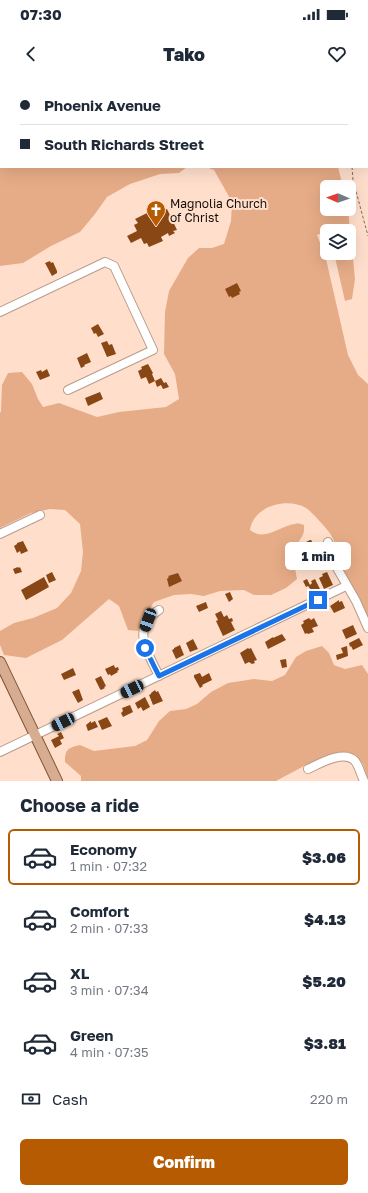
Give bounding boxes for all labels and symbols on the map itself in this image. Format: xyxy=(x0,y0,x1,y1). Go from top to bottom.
north arrow xyxy=(320,180,356,216)
place label: Magnolia Church of Christ xyxy=(170,196,267,225)
church icon: Magnolia Church of Christ xyxy=(145,199,167,227)
callout: 1 min xyxy=(285,542,351,570)
route end xyxy=(309,591,327,609)
car xyxy=(138,607,158,633)
route start xyxy=(136,639,154,657)
car xyxy=(119,678,145,700)
car xyxy=(50,711,76,733)

